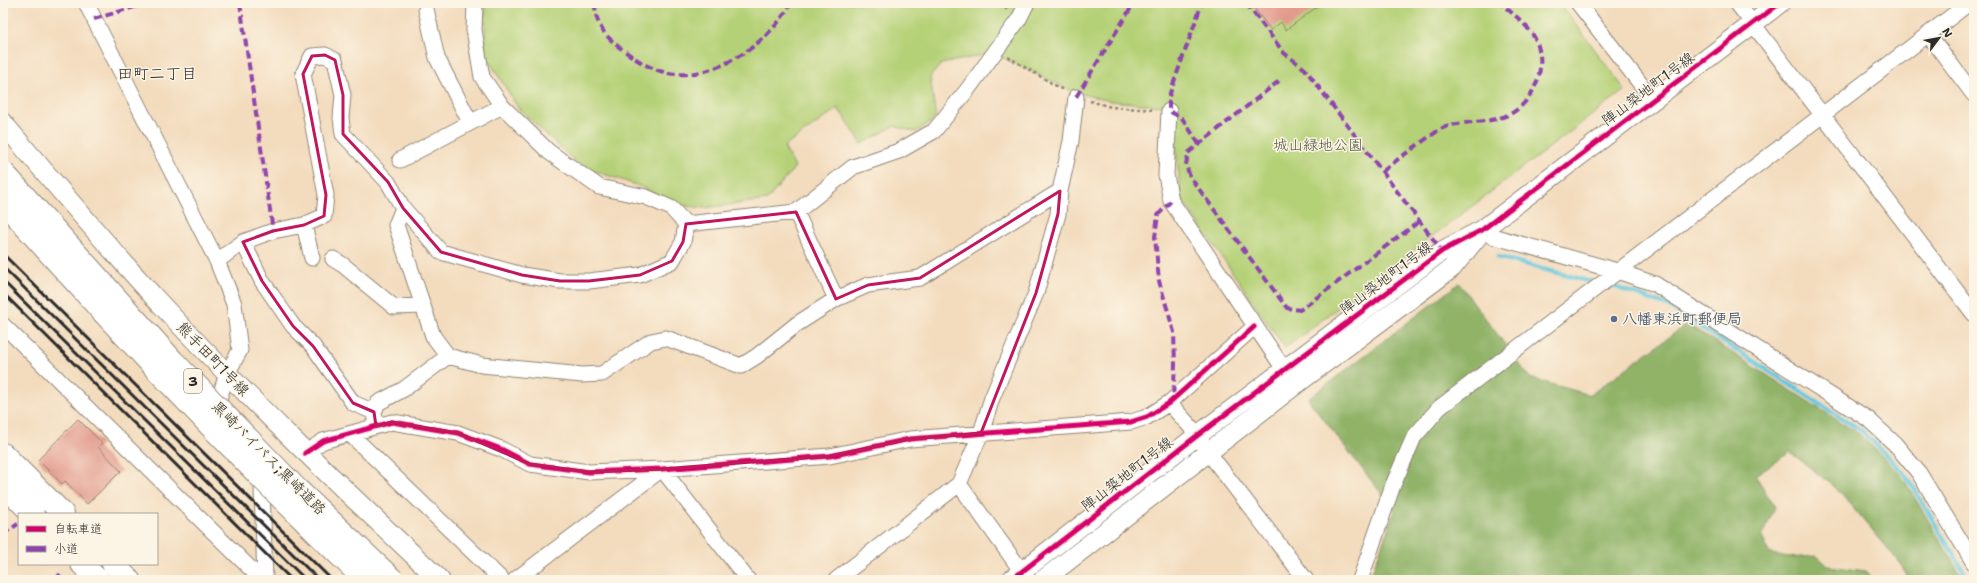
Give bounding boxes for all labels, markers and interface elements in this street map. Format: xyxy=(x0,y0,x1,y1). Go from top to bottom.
north arrow xyxy=(1919,18,1959,58)
text: N xyxy=(1938,25,1956,41)
street label: 陣山築地町1号線 xyxy=(1598,48,1698,130)
district label: 田町二丁目 xyxy=(117,63,197,84)
park label: 城山緑地公園 xyxy=(1273,135,1363,155)
street label: 陣山築地町1号線 xyxy=(1336,237,1436,319)
place label: 八幡東浜町郵便局 xyxy=(1622,309,1742,329)
marker: 八幡東浜町郵便局 xyxy=(1609,314,1619,324)
street label: 熊手田町1号線 xyxy=(172,317,254,401)
road number: 3 xyxy=(184,369,202,393)
street label: 黒崎バイパス;黒崎道路 xyxy=(208,397,330,519)
street label: 陣山築地町1号線 xyxy=(1077,432,1177,516)
legend xyxy=(18,513,158,565)
text: 自転車道 xyxy=(54,521,102,537)
text: 小道 xyxy=(54,541,78,557)

